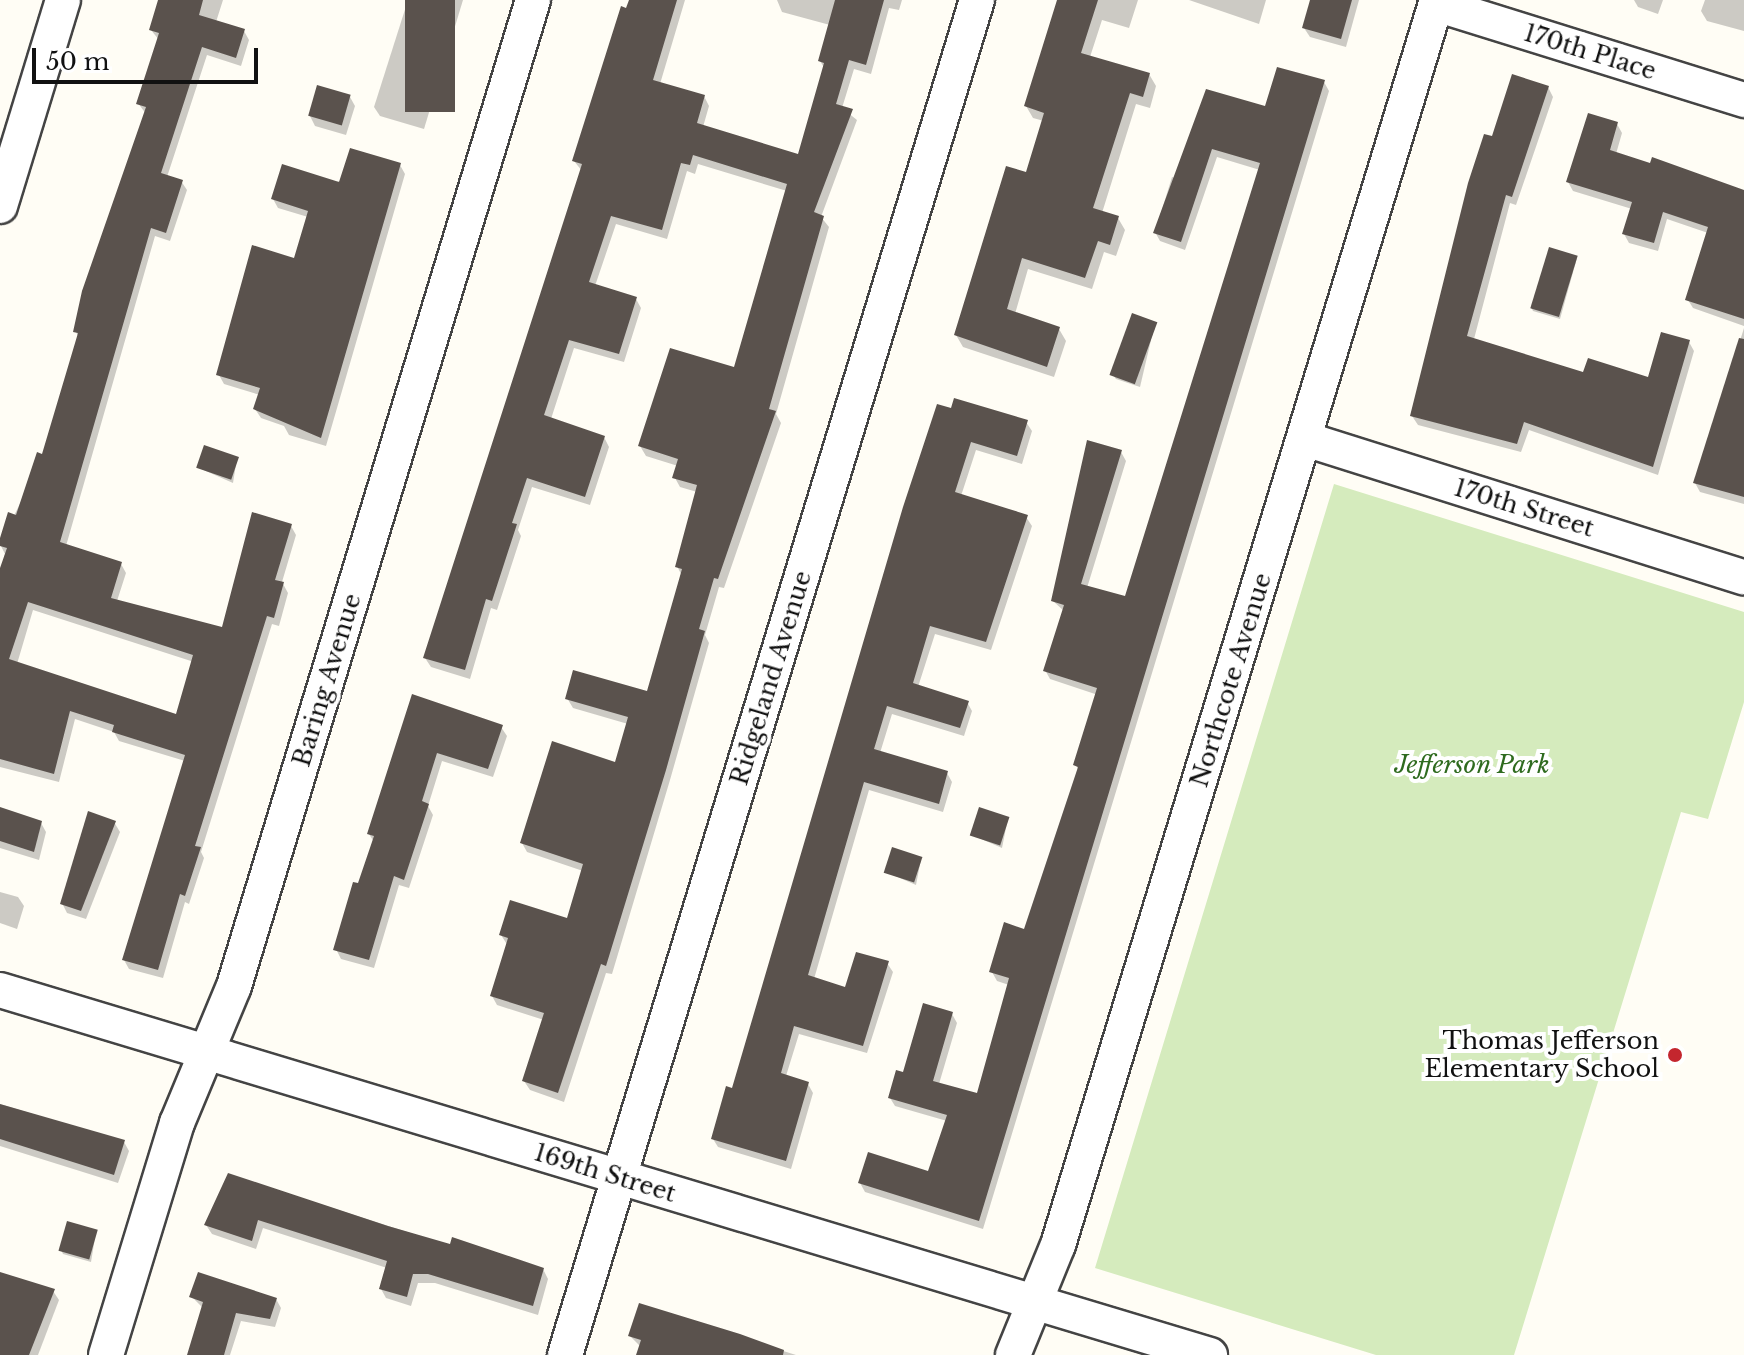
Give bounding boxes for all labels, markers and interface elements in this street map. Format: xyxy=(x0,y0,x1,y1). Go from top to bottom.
street label: 170th Place xyxy=(1520,18,1660,86)
scale bar xyxy=(36,32,262,82)
text: 50 m xyxy=(46,47,109,76)
street label: 170th Street xyxy=(1451,473,1597,543)
street label: Ridgeland Avenue xyxy=(725,567,817,789)
street label: Northcote Avenue xyxy=(1185,569,1277,791)
street label: Baring Avenue xyxy=(287,589,367,771)
park label: Jefferson Park xyxy=(1394,751,1550,779)
place label: Thomas Jefferson Elementary School xyxy=(1424,1027,1659,1083)
marker: Thomas Jefferson Elementary School xyxy=(1666,1046,1684,1064)
street label: 169th Street xyxy=(531,1138,679,1208)

